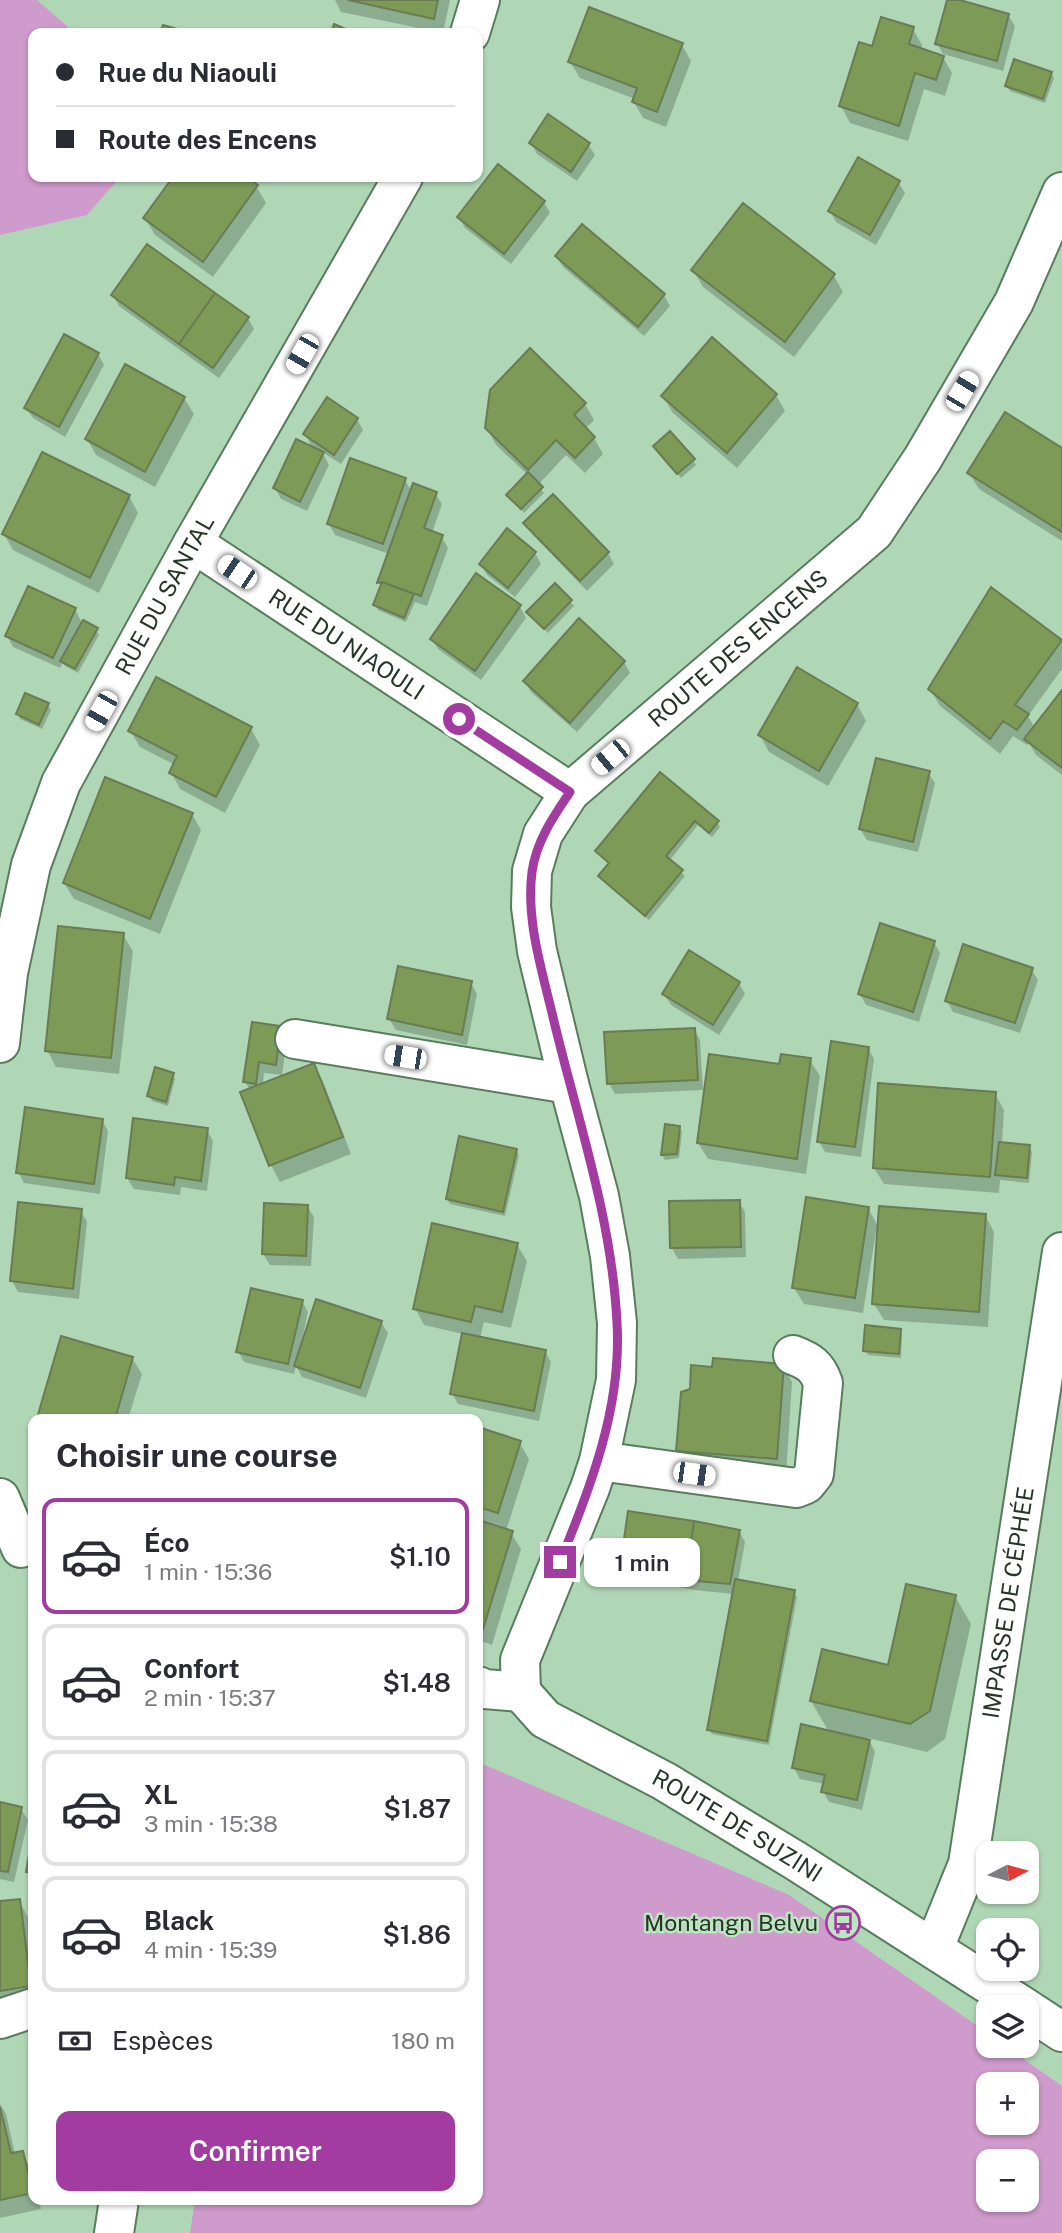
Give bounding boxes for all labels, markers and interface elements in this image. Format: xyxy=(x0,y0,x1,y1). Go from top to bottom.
text: Rue du Niaouli xyxy=(98,57,277,88)
text: Route des Encens xyxy=(98,124,317,155)
car xyxy=(283,331,322,377)
car xyxy=(943,368,982,414)
street label: RUE DU SANTAL xyxy=(109,510,219,679)
car xyxy=(214,552,261,592)
street label: ROUTE DES ENCENS xyxy=(642,564,833,732)
street label: RUE DU NIAOULI xyxy=(264,583,430,705)
car xyxy=(82,688,121,734)
route start xyxy=(443,703,475,735)
car xyxy=(588,735,633,779)
car xyxy=(383,1043,428,1071)
text: Choisir une course xyxy=(56,1437,338,1474)
car xyxy=(672,1461,717,1487)
street label: IMPASSE DE CÉPHÉE xyxy=(977,1485,1039,1720)
icon: car xyxy=(60,1525,123,1588)
text: Éco xyxy=(144,1527,190,1558)
callout: 1 min xyxy=(584,1538,700,1586)
text: $1.10 xyxy=(389,1541,451,1572)
route end xyxy=(544,1546,576,1578)
text: 1 min xyxy=(615,1549,669,1576)
text: 1 min · 15:36 xyxy=(144,1558,272,1585)
icon: car xyxy=(60,1651,123,1714)
text: Confort xyxy=(144,1653,240,1684)
text: $1.48 xyxy=(382,1667,451,1698)
text: 2 min · 15:37 xyxy=(144,1684,276,1711)
street label: ROUTE DE SUZINI xyxy=(648,1763,827,1887)
icon: car xyxy=(60,1777,123,1840)
text: XL xyxy=(144,1779,178,1810)
text: $1.87 xyxy=(383,1793,451,1824)
text: 3 min · 15:38 xyxy=(144,1810,278,1837)
north arrow xyxy=(976,1841,1040,1904)
map controls xyxy=(976,1841,1039,2212)
icon: car xyxy=(60,1903,123,1966)
bus stop icon: Montangn Belvu xyxy=(824,1904,862,1942)
text: Black xyxy=(144,1905,214,1936)
place label: Montangn Belvu xyxy=(644,1909,818,1936)
button: locate xyxy=(976,1918,1039,1981)
text: $1.86 xyxy=(382,1919,451,1950)
text: 4 min · 15:39 xyxy=(144,1936,277,1963)
button: layers xyxy=(976,1995,1039,2058)
icon: cash xyxy=(56,2022,94,2060)
text: Espèces xyxy=(112,2025,213,2056)
text: 180 m xyxy=(391,2027,455,2054)
button: + xyxy=(976,2072,1039,2135)
button: Confirmer xyxy=(56,2111,455,2191)
button: − xyxy=(976,2149,1039,2212)

